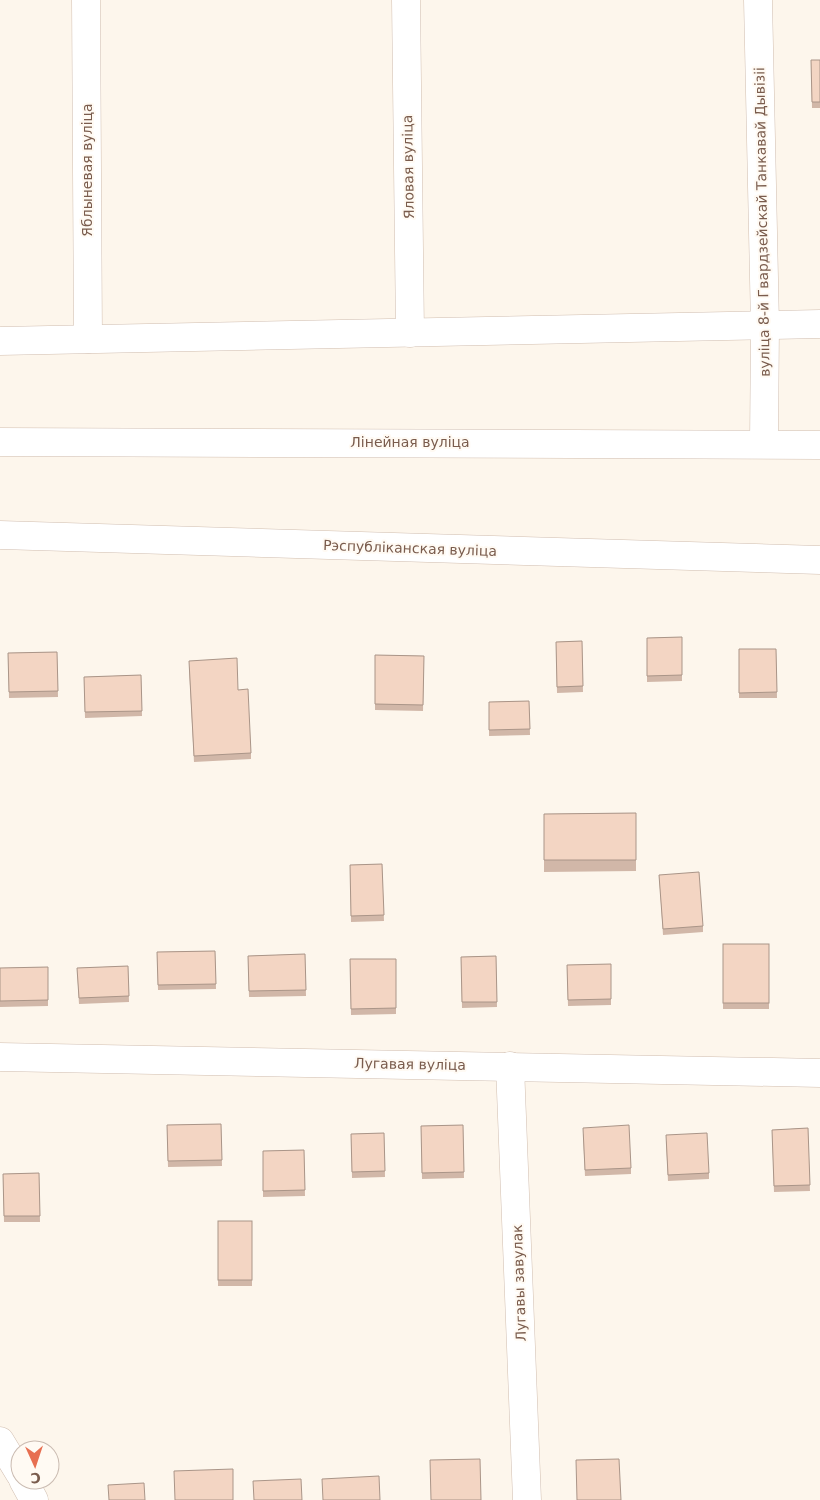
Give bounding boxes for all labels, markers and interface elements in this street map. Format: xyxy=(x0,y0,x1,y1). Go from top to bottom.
street label: вуліца 8-й Гвардзейскай Танкавай Дывізіі xyxy=(751,67,773,377)
street label: Яблыневая вуліца xyxy=(79,103,95,237)
street label: Яловая вуліца xyxy=(399,115,417,219)
street label: Лінейная вуліца xyxy=(350,434,470,450)
street label: Рэспубліканская вуліца xyxy=(323,537,497,559)
street label: Лугавая вуліца xyxy=(354,1055,466,1073)
street label: Лугавы завулак xyxy=(509,1224,529,1342)
north arrow xyxy=(10,1440,60,1490)
text: С xyxy=(30,1470,41,1486)

